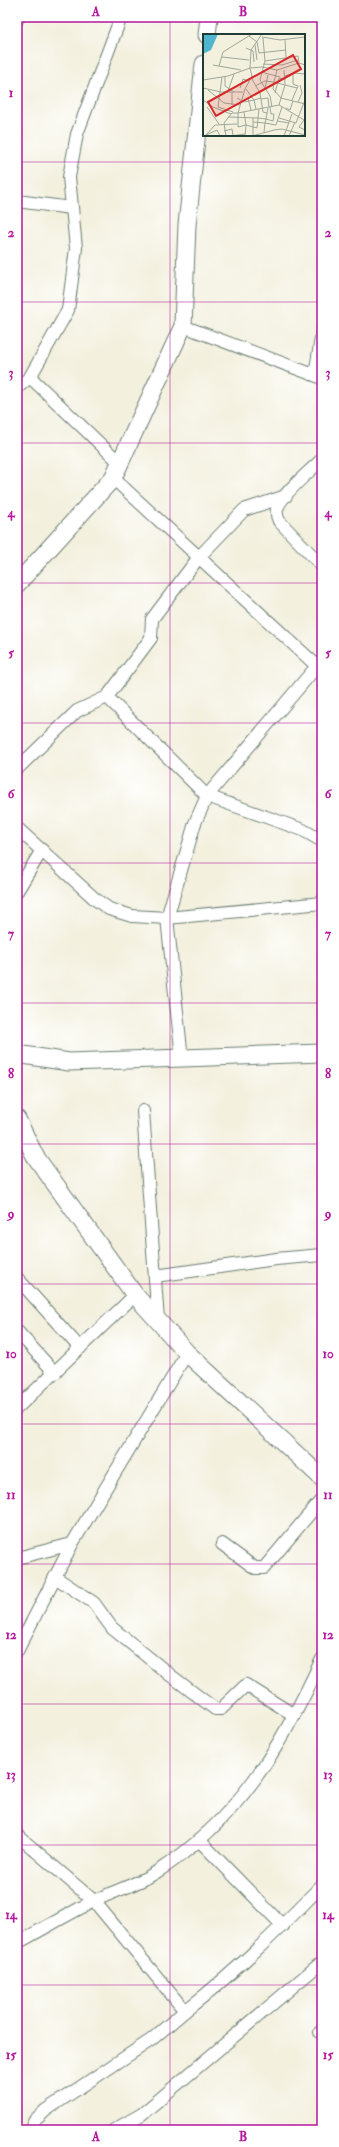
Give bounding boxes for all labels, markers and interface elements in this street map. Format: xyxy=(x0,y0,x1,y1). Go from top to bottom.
text: A xyxy=(91,4,101,20)
text: B xyxy=(239,4,247,20)
inset map xyxy=(203,34,305,136)
text: 1 xyxy=(9,85,14,101)
text: 1 xyxy=(326,85,331,101)
text: 2 xyxy=(8,225,15,241)
text: 2 xyxy=(325,225,332,241)
text: 3 xyxy=(9,365,14,381)
text: 3 xyxy=(326,365,331,381)
text: 4 xyxy=(6,505,15,521)
text: 4 xyxy=(323,505,332,521)
text: 5 xyxy=(8,645,14,661)
text: 5 xyxy=(325,645,331,661)
text: 6 xyxy=(8,786,16,802)
text: 6 xyxy=(325,786,333,802)
text: 7 xyxy=(8,926,15,942)
text: 7 xyxy=(325,926,332,942)
text: 8 xyxy=(8,1066,14,1082)
text: 8 xyxy=(325,1066,331,1082)
text: 9 xyxy=(6,1206,15,1222)
text: 9 xyxy=(323,1206,332,1222)
text: 10 xyxy=(5,1346,17,1362)
text: 10 xyxy=(322,1346,334,1362)
text: 11 xyxy=(6,1487,16,1503)
text: 11 xyxy=(323,1487,333,1503)
text: 12 xyxy=(5,1627,17,1643)
text: 12 xyxy=(322,1627,334,1643)
text: 13 xyxy=(6,1767,16,1783)
text: 13 xyxy=(323,1767,333,1783)
text: 14 xyxy=(5,1907,18,1923)
text: 14 xyxy=(322,1907,335,1923)
text: 15 xyxy=(6,2047,16,2063)
text: 15 xyxy=(323,2047,333,2063)
text: A xyxy=(91,2129,101,2145)
text: B xyxy=(239,2129,247,2145)

